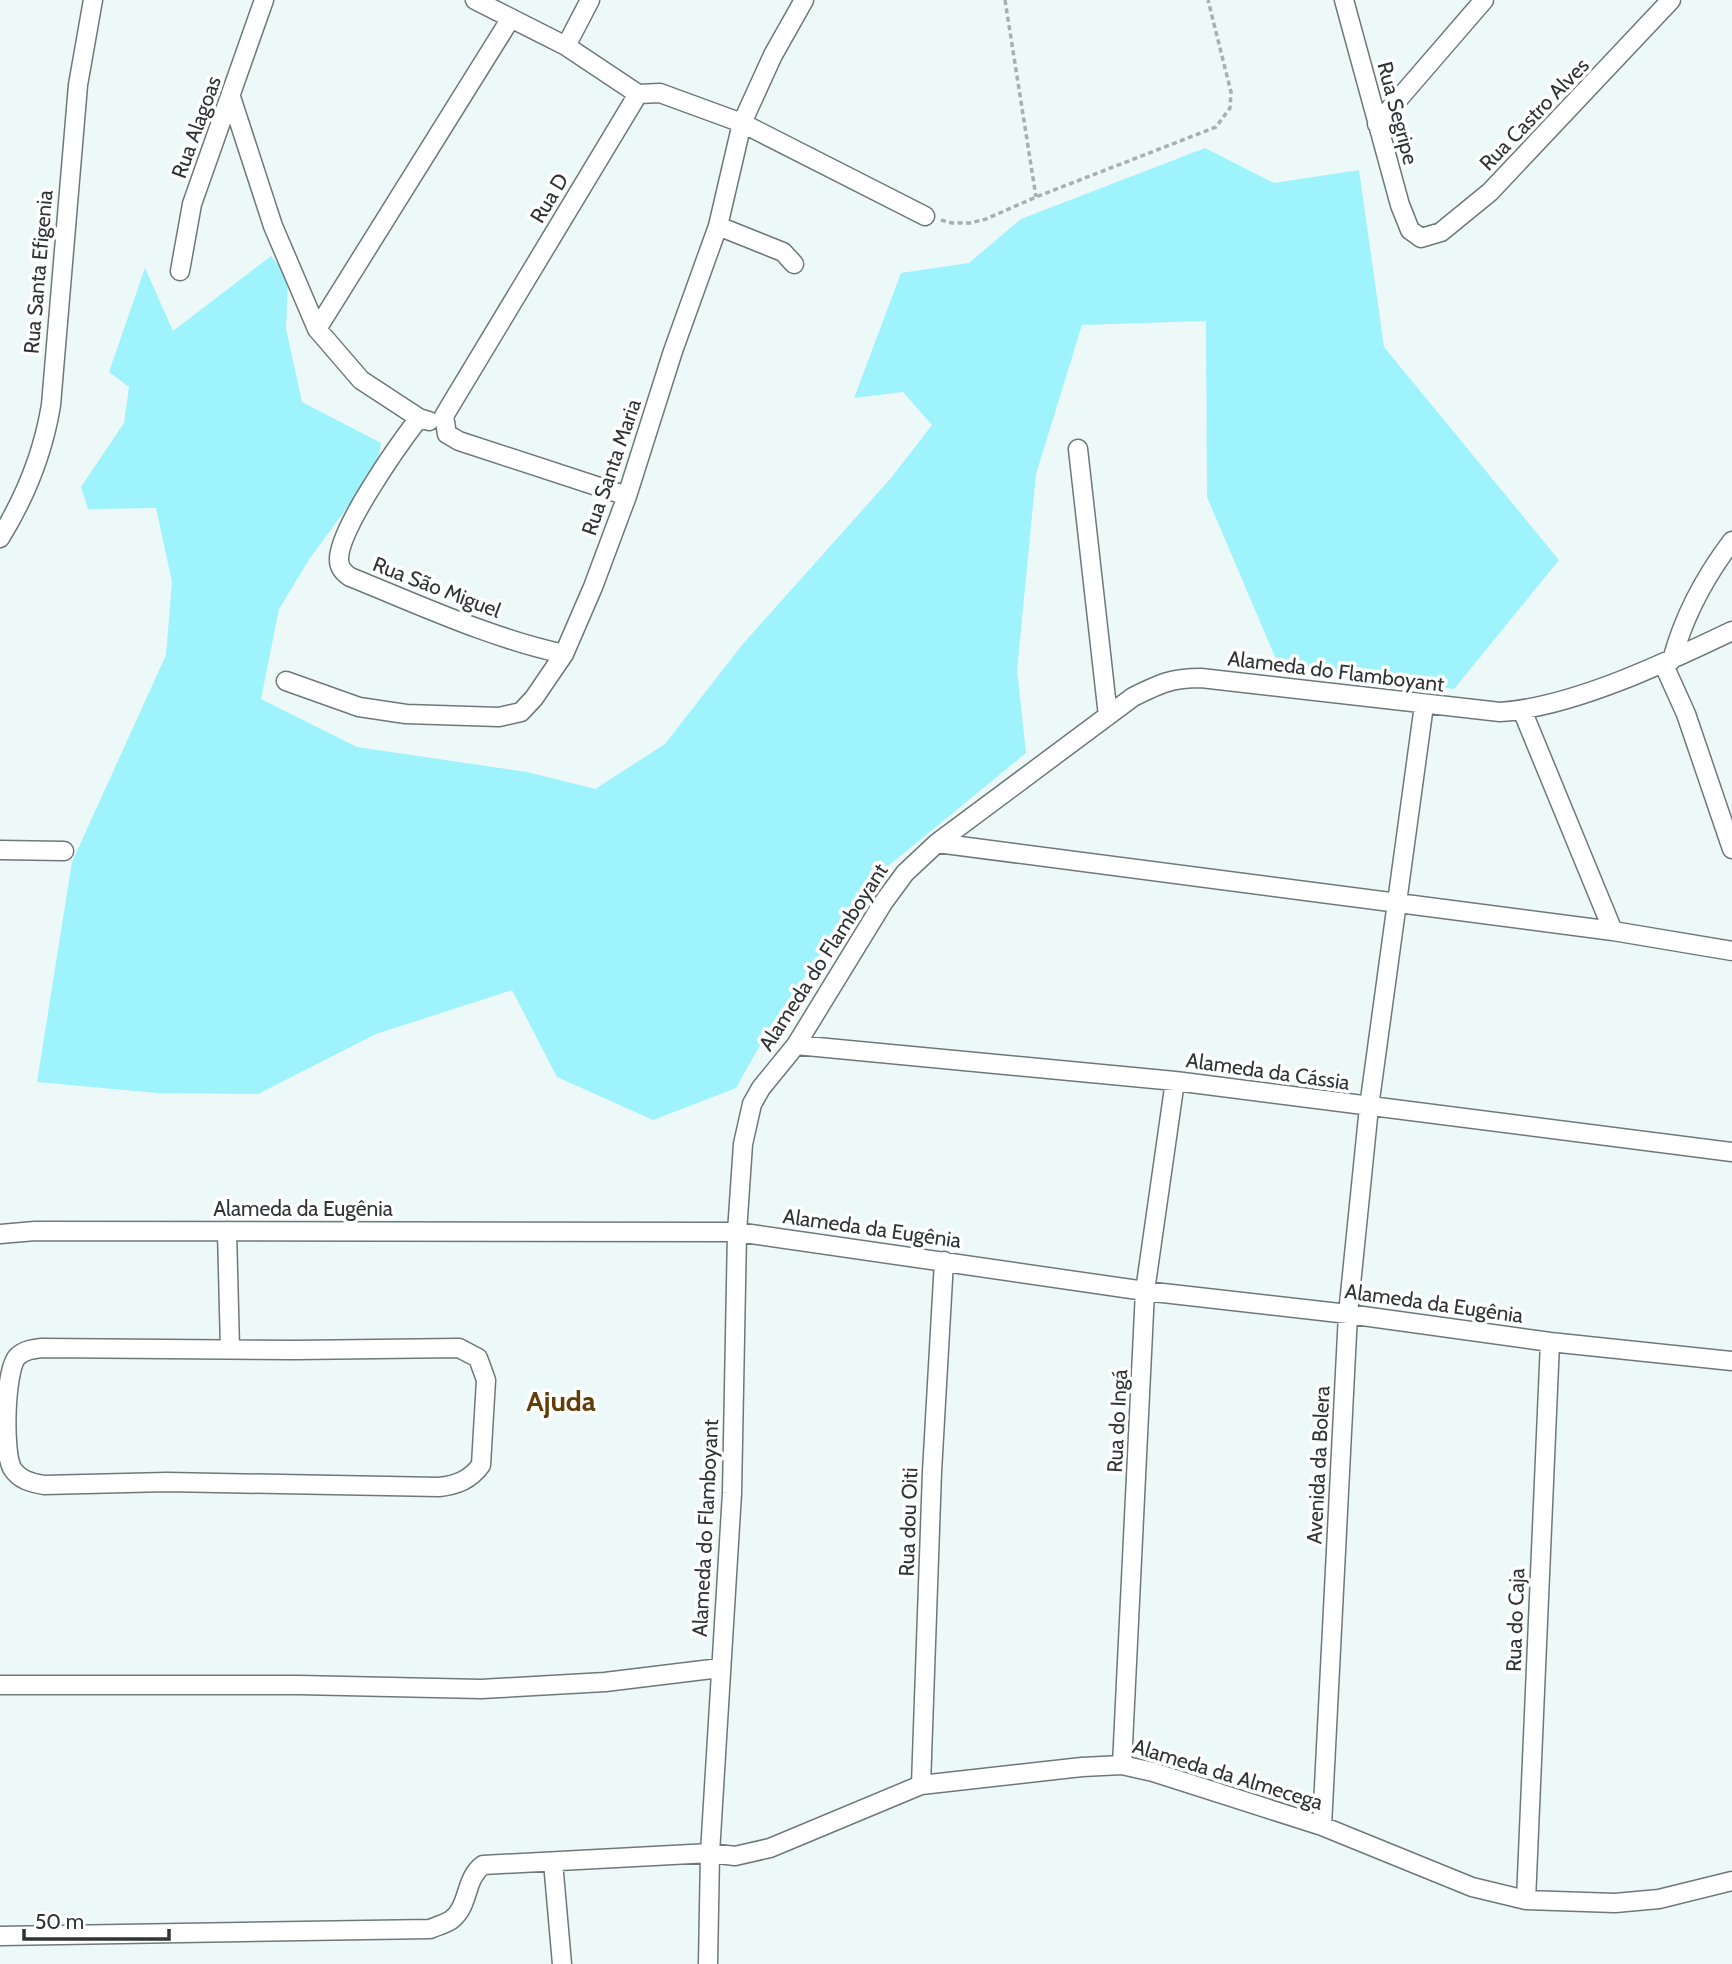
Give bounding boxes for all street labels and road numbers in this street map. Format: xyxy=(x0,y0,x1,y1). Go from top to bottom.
street label: Rua Castro Alves xyxy=(1474,52,1594,175)
street label: Rua Segripe xyxy=(1372,59,1424,167)
street label: Rua Alagoas xyxy=(166,72,226,181)
street label: Rua D xyxy=(525,169,573,227)
street label: Rua Santa Efigenia xyxy=(18,189,58,355)
street label: Rua Santa Maria xyxy=(576,396,646,538)
street label: Rua São Miguel xyxy=(369,551,505,623)
street label: Alameda do Flamboyant xyxy=(1226,645,1446,697)
street label: Alameda do Flamboyant xyxy=(753,859,893,1055)
street label: Alameda da Cássia xyxy=(1185,1047,1351,1095)
street label: Alameda da Eugênia xyxy=(213,1196,393,1221)
street label: Alameda da Eugênia xyxy=(781,1203,963,1253)
street label: Alameda da Eugênia xyxy=(1343,1278,1525,1328)
street label: Rua do Ingá xyxy=(1102,1369,1132,1473)
street label: Avenida da Bolera xyxy=(1301,1385,1335,1545)
street label: Alameda do Flamboyant xyxy=(687,1418,723,1638)
street label: Rua dou Oiti xyxy=(894,1467,922,1577)
street label: Rua do Caja xyxy=(1501,1568,1530,1672)
street label: Alameda da Almecega xyxy=(1130,1733,1326,1815)

